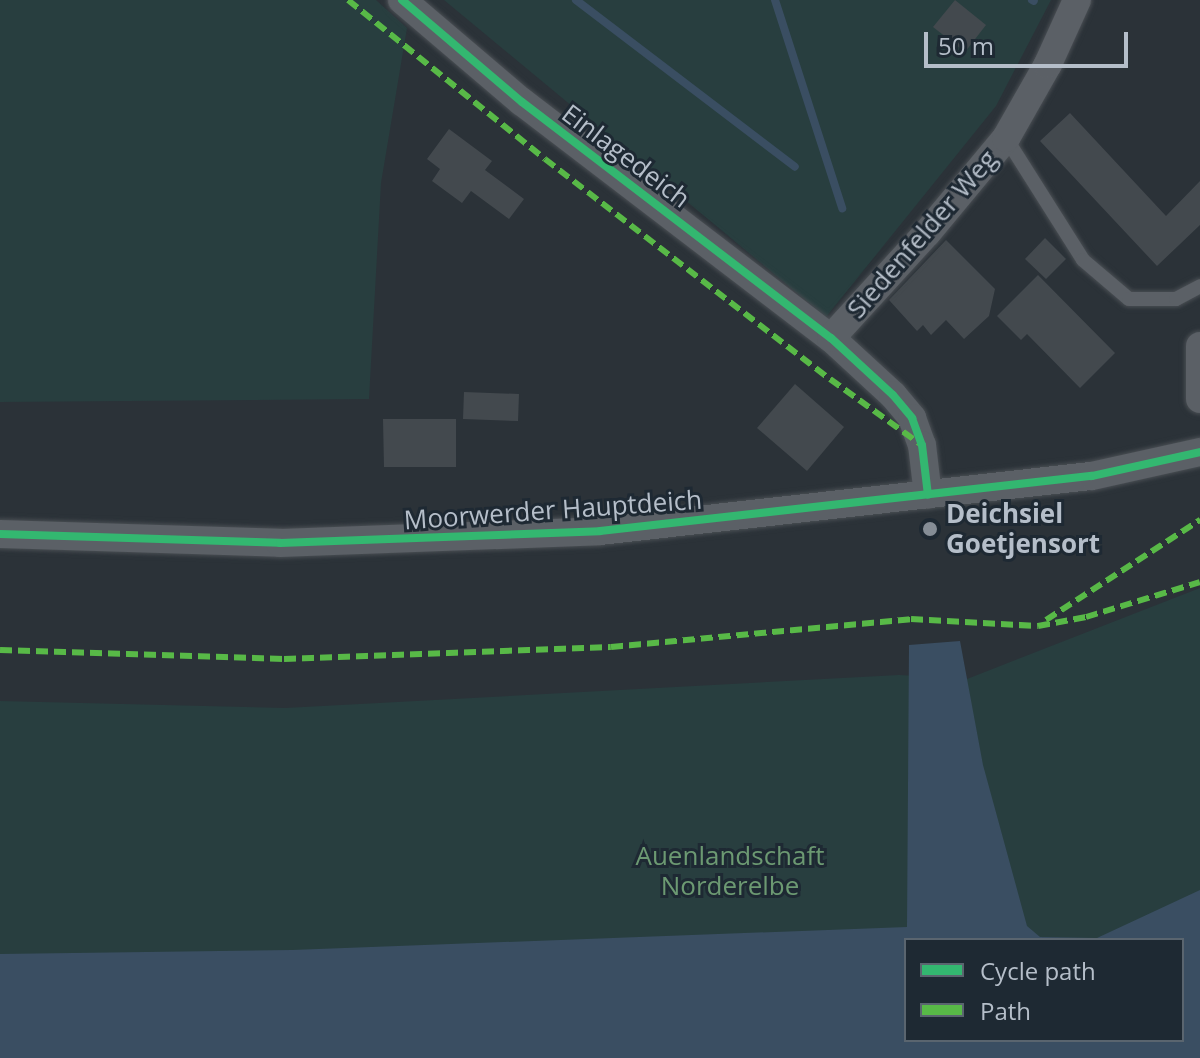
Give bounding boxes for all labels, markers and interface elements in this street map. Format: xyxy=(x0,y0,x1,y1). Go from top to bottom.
scale bar xyxy=(928,16,1132,66)
text: 50 m xyxy=(938,29,994,62)
street label: Einlagedeich xyxy=(556,98,696,214)
street label: Siedenfelder Weg xyxy=(841,144,1003,324)
street label: Moorwerder Hauptdeich xyxy=(403,484,703,536)
place label: Deichsiel Goetjensort xyxy=(946,498,1100,560)
marker: Deichsiel Goetjensort xyxy=(921,520,939,538)
park label: Auenlandschaft Norderelbe xyxy=(635,840,825,902)
legend xyxy=(904,938,1184,1042)
text: Cycle path xyxy=(980,954,1096,987)
text: Path xyxy=(980,994,1031,1027)

